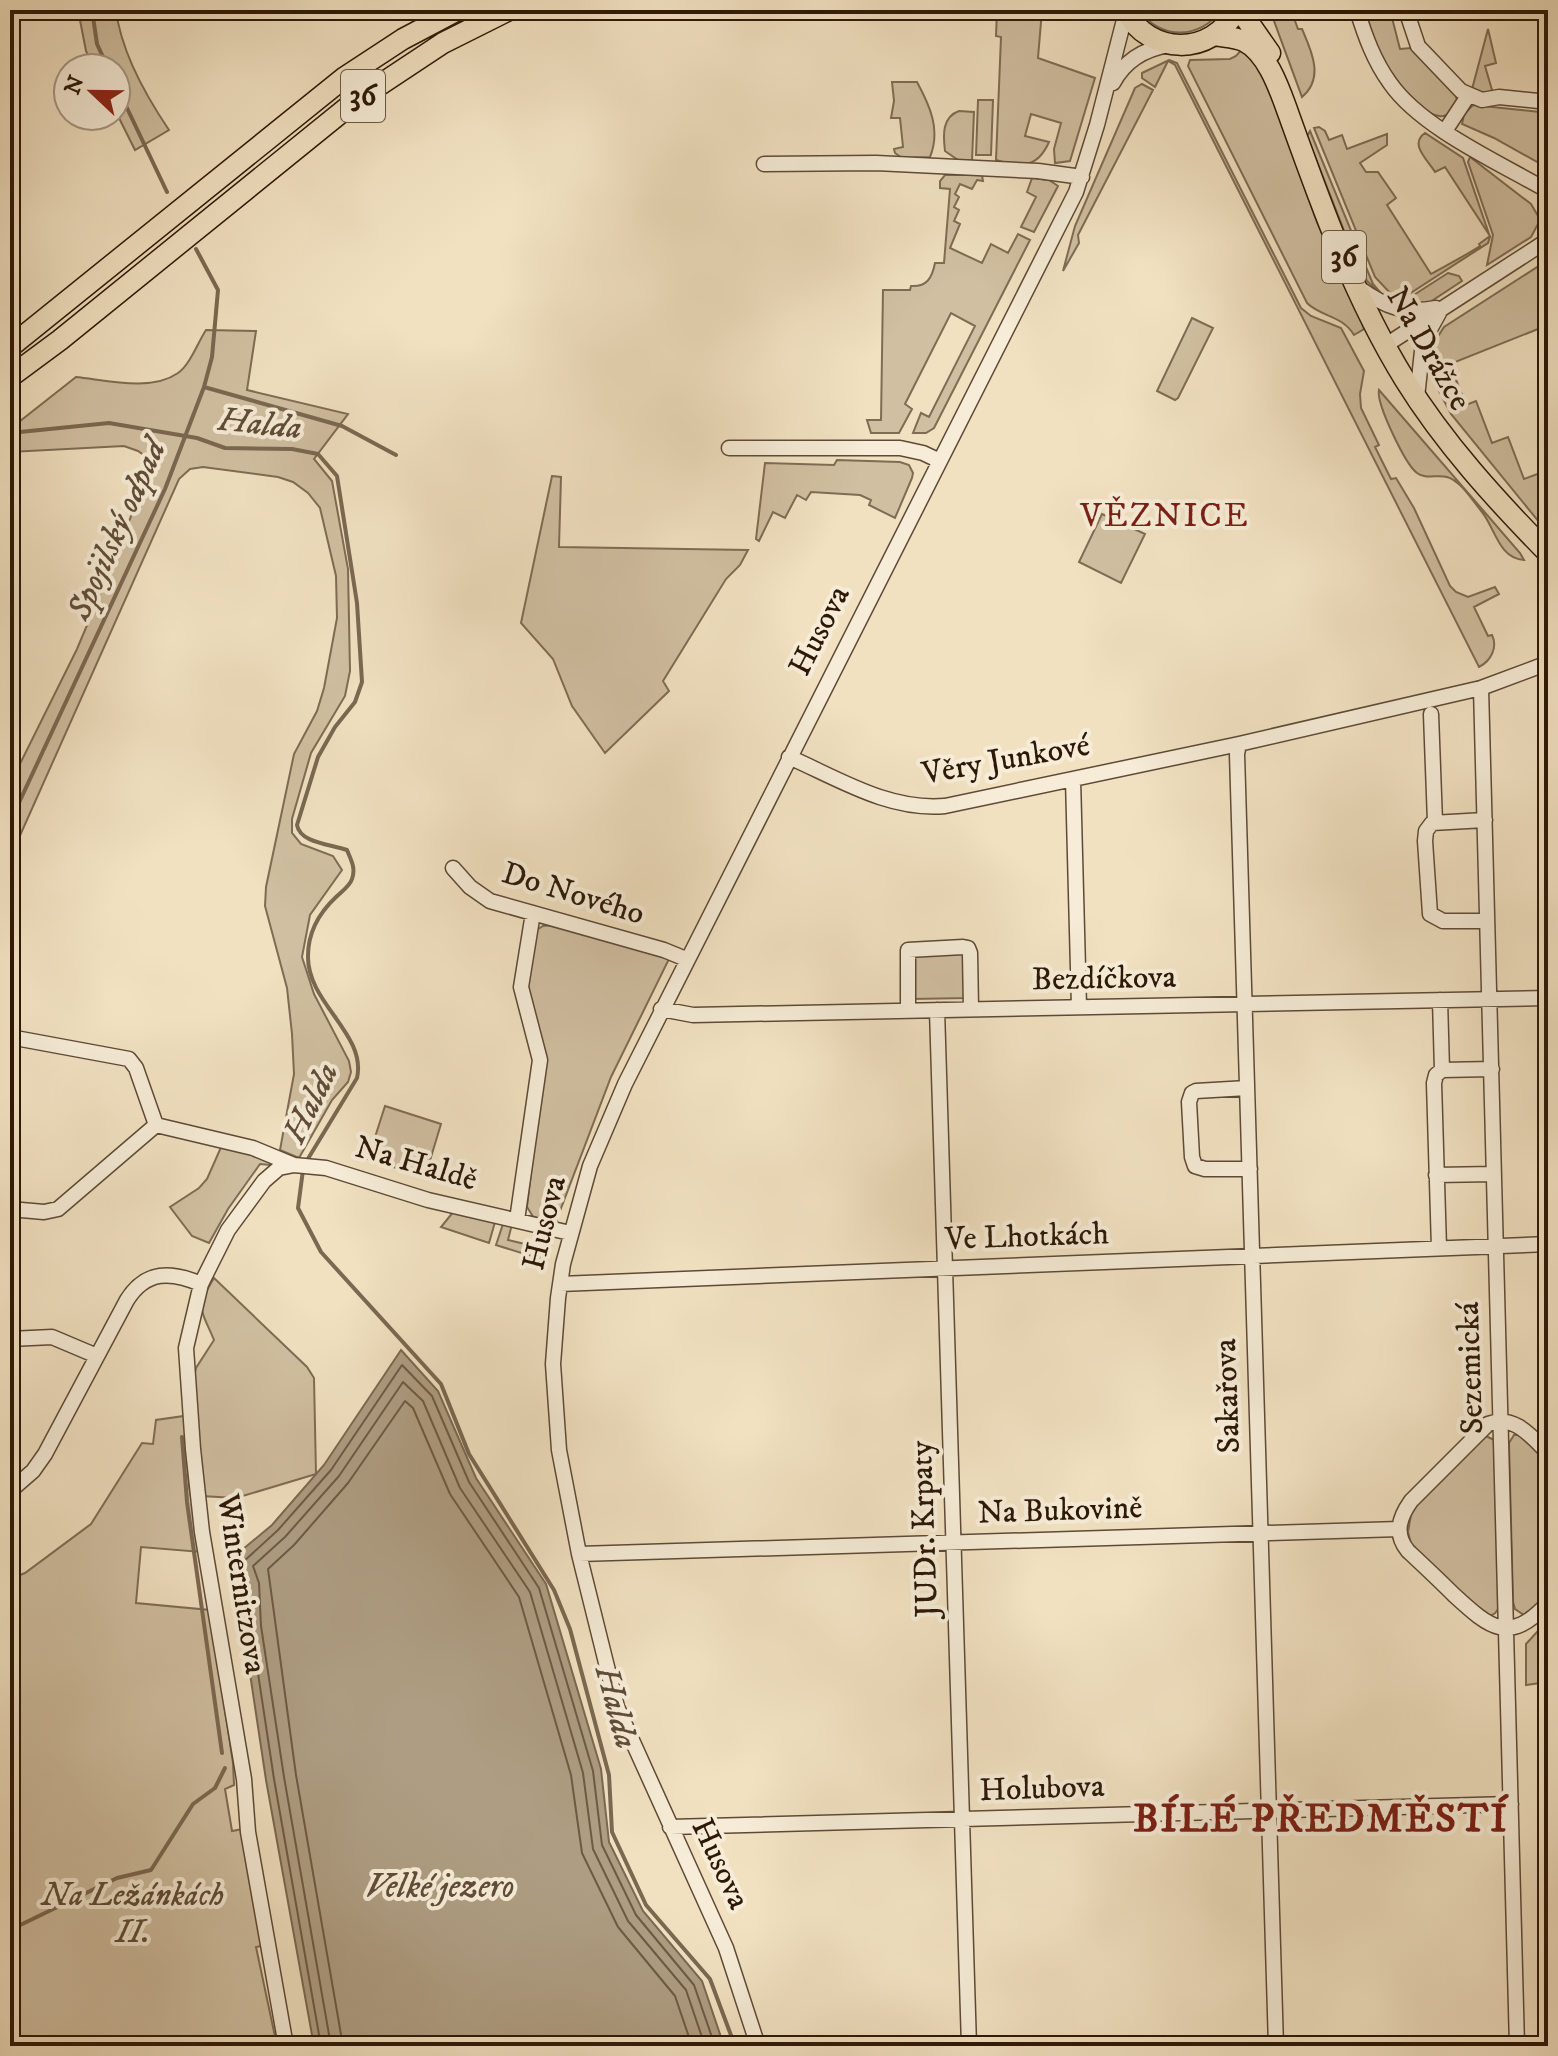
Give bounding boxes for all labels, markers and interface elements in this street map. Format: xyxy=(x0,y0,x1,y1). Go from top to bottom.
north arrow xyxy=(52,52,132,132)
road number: 36 xyxy=(341,70,385,122)
text: N xyxy=(59,72,91,99)
road number: 36 xyxy=(1322,231,1366,283)
street label: Na Drážce xyxy=(1377,280,1479,418)
water label: Halda xyxy=(215,399,304,449)
water label: Spojilský odpad xyxy=(58,429,177,628)
district label: VĚZNICE xyxy=(1079,495,1250,537)
street label: Husova xyxy=(780,579,860,683)
street label: Věry Junkové xyxy=(918,725,1094,795)
street label: Do Nového xyxy=(497,853,649,935)
street label: Bezdíčkova xyxy=(1032,958,1177,1000)
water label: Halda xyxy=(273,1056,348,1151)
street label: Na Haldě xyxy=(350,1128,482,1200)
street label: Husova xyxy=(514,1171,576,1274)
street label: Ve Lhotkách xyxy=(943,1214,1110,1260)
street label: Sezemická xyxy=(1449,1301,1493,1435)
street label: Sakařova xyxy=(1206,1337,1250,1454)
street label: JUDr. Krpaty xyxy=(902,1439,948,1621)
street label: Na Bukovině xyxy=(977,1488,1143,1534)
street label: Winternitzova xyxy=(207,1490,275,1677)
water label: Halda xyxy=(585,1660,647,1753)
street label: Holubova xyxy=(979,1767,1106,1811)
district label: BÍLÉ PŘEDMĚSTÍ xyxy=(1133,1793,1509,1845)
street label: Husova xyxy=(682,1812,759,1916)
water label: Velké jezero xyxy=(366,1866,515,1908)
park label: Na Ležánkách II. xyxy=(40,1876,224,1953)

